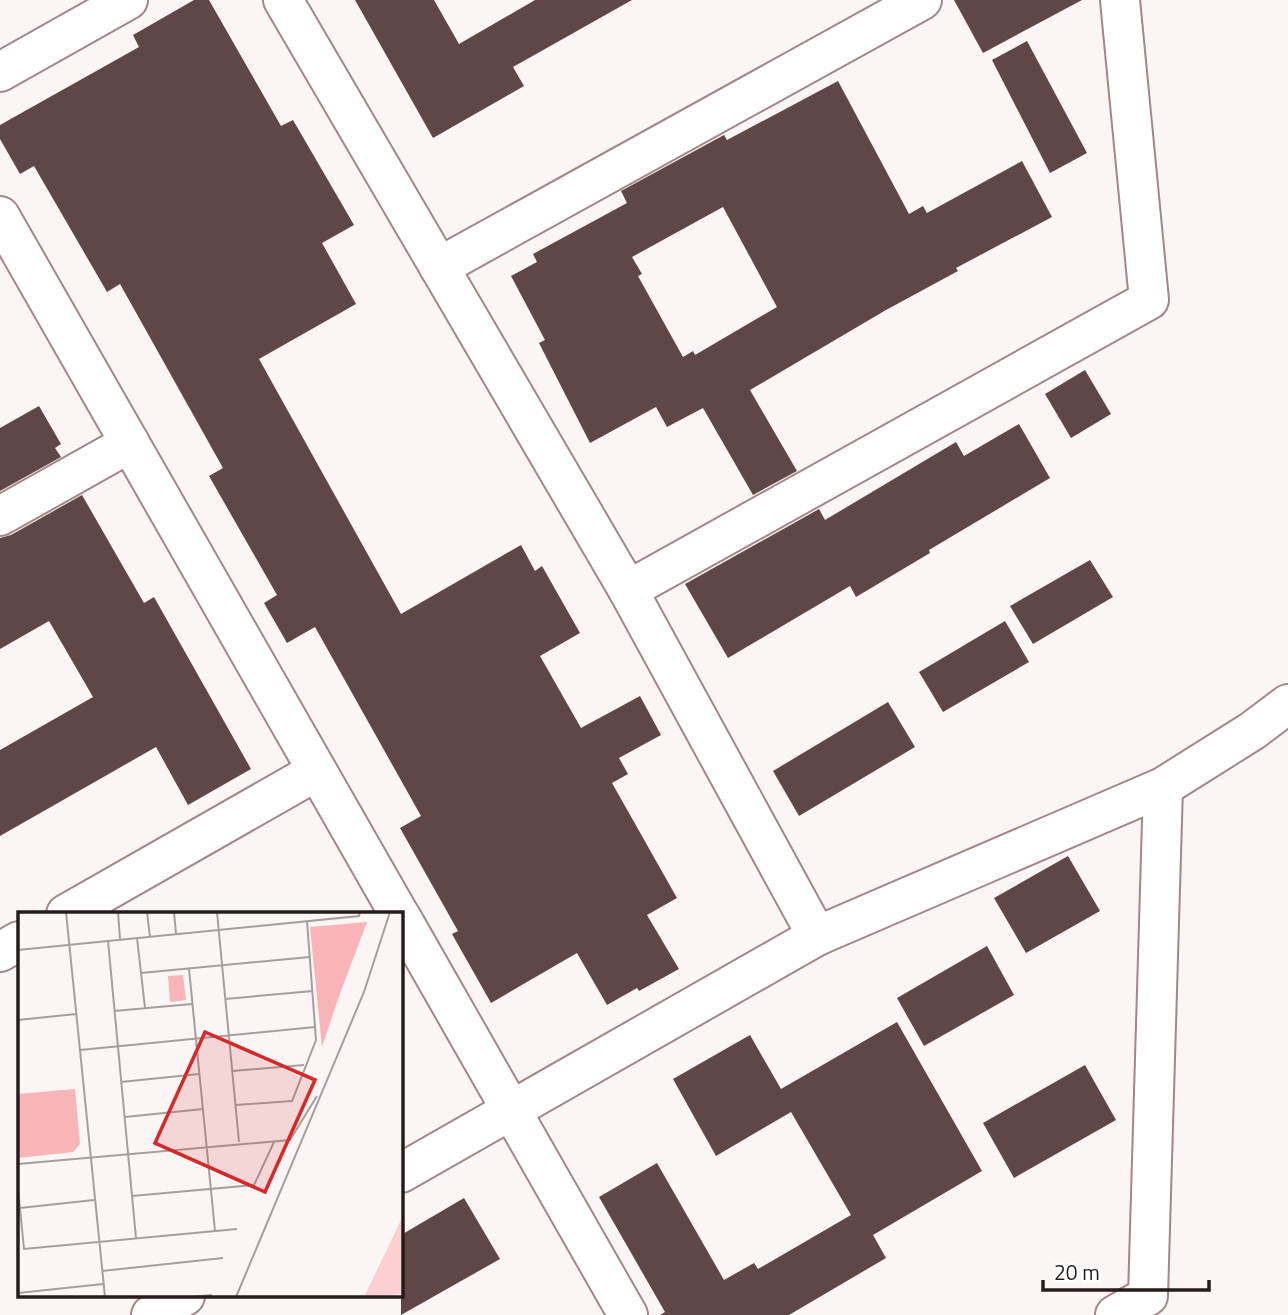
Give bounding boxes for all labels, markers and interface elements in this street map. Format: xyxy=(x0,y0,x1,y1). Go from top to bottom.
inset map xyxy=(18,912,402,1298)
scale bar xyxy=(1043,1248,1209,1292)
text: 20 m xyxy=(1054,1256,1100,1288)

